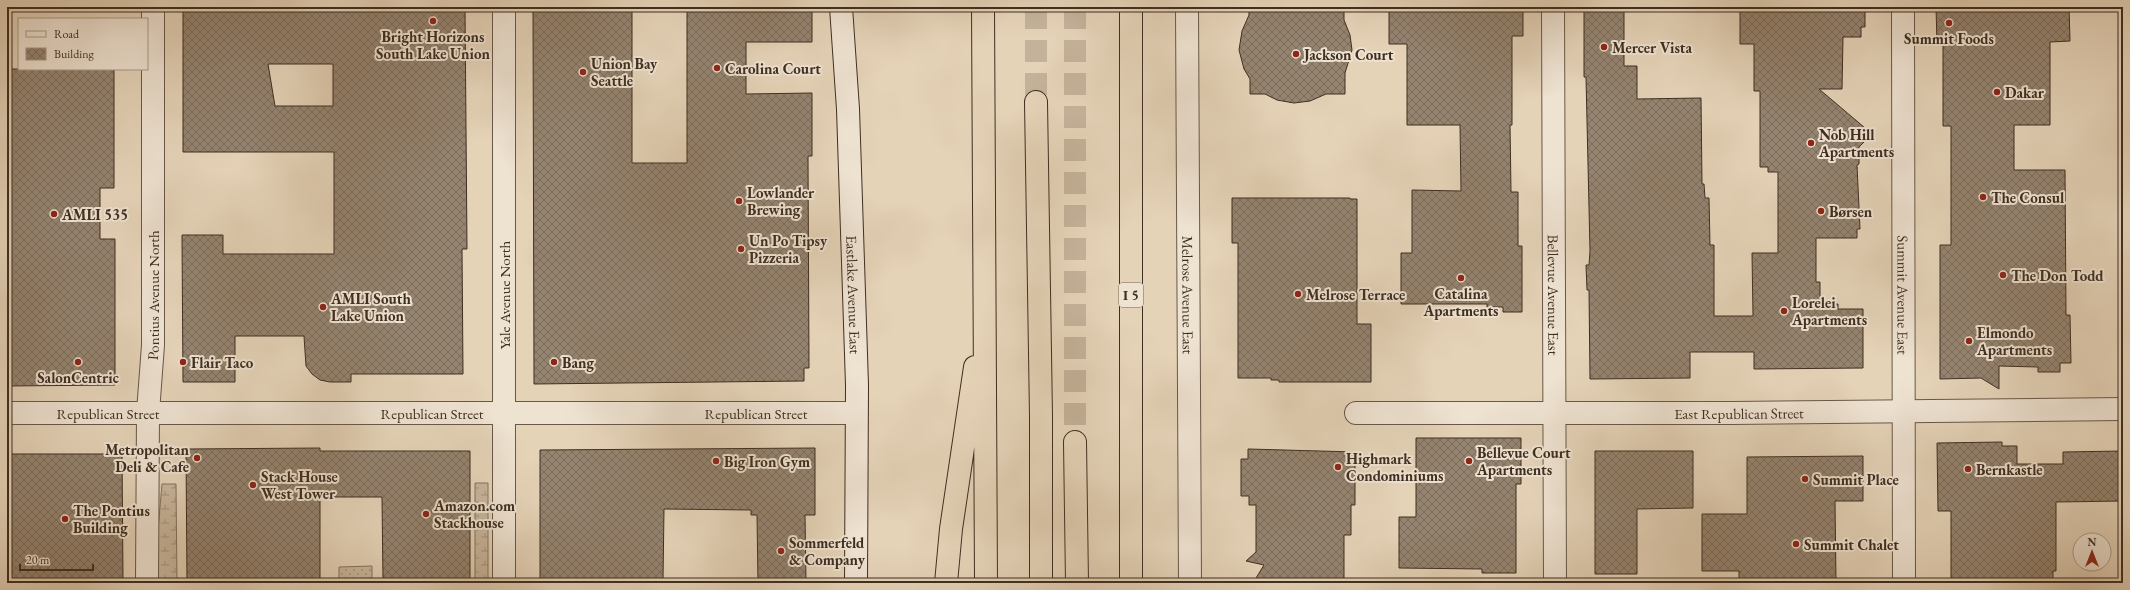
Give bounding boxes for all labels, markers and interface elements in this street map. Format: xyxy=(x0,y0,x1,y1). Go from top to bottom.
marker: Bright Horizons South Lake Union xyxy=(428,16,438,26)
legend xyxy=(18,18,148,70)
marker: Summit Foods xyxy=(1944,18,1954,28)
text: Road xyxy=(54,26,80,42)
place label: Bright Horizons South Lake Union xyxy=(376,27,490,63)
place label: Summit Foods xyxy=(1904,29,1994,48)
place label: Mercer Vista xyxy=(1612,38,1692,57)
marker: Mercer Vista xyxy=(1599,42,1609,52)
place label: Jackson Court xyxy=(1302,45,1394,64)
text: Building xyxy=(54,46,95,62)
marker: Jackson Court xyxy=(1291,49,1301,59)
place label: Union Bay Seattle xyxy=(591,54,658,90)
place label: Carolina Court xyxy=(725,59,821,78)
marker: Carolina Court xyxy=(712,63,722,73)
marker: Union Bay Seattle xyxy=(578,67,588,77)
place label: Dakar xyxy=(2005,83,2045,102)
marker: Dakar xyxy=(1992,87,2002,97)
place label: Nob Hill Apartments xyxy=(1818,125,1894,161)
marker: Nob Hill Apartments xyxy=(1806,138,1816,148)
place label: Lowlander Brewing xyxy=(747,183,815,219)
place label: The Consul xyxy=(1991,188,2065,207)
marker: The Consul xyxy=(1978,192,1988,202)
marker: Lowlander Brewing xyxy=(734,196,744,206)
place label: Børsen xyxy=(1829,202,1873,221)
place label: AMLI 535 xyxy=(61,205,128,224)
marker: Børsen xyxy=(1816,206,1826,216)
marker: AMLI 535 xyxy=(49,209,59,219)
street label: Pontius Avenue North xyxy=(142,230,163,361)
place label: Un Po Tipsy Pizzeria xyxy=(749,231,828,267)
street label: Eastlake Avenue East xyxy=(843,235,865,355)
street label: Bellevue Avenue East xyxy=(1544,235,1564,356)
street label: Summit Avenue East xyxy=(1894,235,1913,355)
street label: Melrose Avenue East xyxy=(1179,236,1198,355)
street label: Yale Avenue North xyxy=(495,241,514,349)
marker: Un Po Tipsy Pizzeria xyxy=(736,244,746,254)
place label: The Don Todd xyxy=(2011,266,2104,285)
marker: The Don Todd xyxy=(1998,270,2008,280)
marker: Catalina Apartments xyxy=(1456,273,1466,283)
road number: I 5 xyxy=(1119,283,1143,307)
place label: Catalina Apartments xyxy=(1422,284,1499,320)
place label: Melrose Terrace xyxy=(1306,285,1405,304)
place label: AMLI South Lake Union xyxy=(330,289,411,325)
marker: Melrose Terrace xyxy=(1293,289,1303,299)
place label: Lorelei Apartments xyxy=(1791,293,1867,329)
marker: AMLI South Lake Union xyxy=(318,302,328,312)
marker: Lorelei Apartments xyxy=(1779,306,1789,316)
place label: Elmondo Apartments xyxy=(1976,323,2052,359)
marker: Elmondo Apartments xyxy=(1964,336,1974,346)
place label: Flair Taco xyxy=(191,353,254,372)
place label: Bang xyxy=(562,353,594,372)
marker: SalonCentric xyxy=(73,357,83,367)
marker: Flair Taco xyxy=(178,357,188,367)
marker: Bang xyxy=(549,357,559,367)
place label: SalonCentric xyxy=(37,368,119,387)
street label: East Republican Street xyxy=(1674,403,1804,423)
street label: Republican Street xyxy=(57,404,160,423)
street label: Republican Street xyxy=(381,404,484,423)
street label: Republican Street xyxy=(705,404,808,423)
place label: Metropolitan Deli & Cafe xyxy=(105,440,189,476)
place label: Bellevue Court Apartments xyxy=(1476,443,1571,479)
place label: Highmark Condominiums xyxy=(1346,449,1443,485)
place label: Big Iron Gym xyxy=(724,452,810,471)
marker: Metropolitan Deli & Cafe xyxy=(192,453,202,463)
marker: Big Iron Gym xyxy=(711,456,721,466)
marker: Bellevue Court Apartments xyxy=(1464,456,1474,466)
place label: Bernkastle xyxy=(1976,460,2042,479)
marker: Highmark Condominiums xyxy=(1333,462,1343,472)
marker: Bernkastle xyxy=(1963,464,1973,474)
place label: Stack House West Tower xyxy=(261,467,338,503)
place label: Summit Place xyxy=(1813,470,1899,489)
marker: Summit Place xyxy=(1800,474,1810,484)
marker: Stack House West Tower xyxy=(248,480,258,490)
place label: Amazon.com Stackhouse xyxy=(433,496,515,532)
place label: The Pontius Building xyxy=(73,501,150,537)
marker: Amazon.com Stackhouse xyxy=(421,509,431,519)
marker: The Pontius Building xyxy=(60,514,70,524)
north arrow xyxy=(2072,532,2112,572)
place label: Sommerfeld & Company xyxy=(789,533,866,569)
place label: Summit Chalet xyxy=(1804,535,1899,554)
text: N xyxy=(2088,535,2097,549)
marker: Summit Chalet xyxy=(1791,539,1801,549)
scale bar xyxy=(20,546,93,572)
marker: Sommerfeld & Company xyxy=(776,546,786,556)
text: 20 m xyxy=(26,552,50,568)

